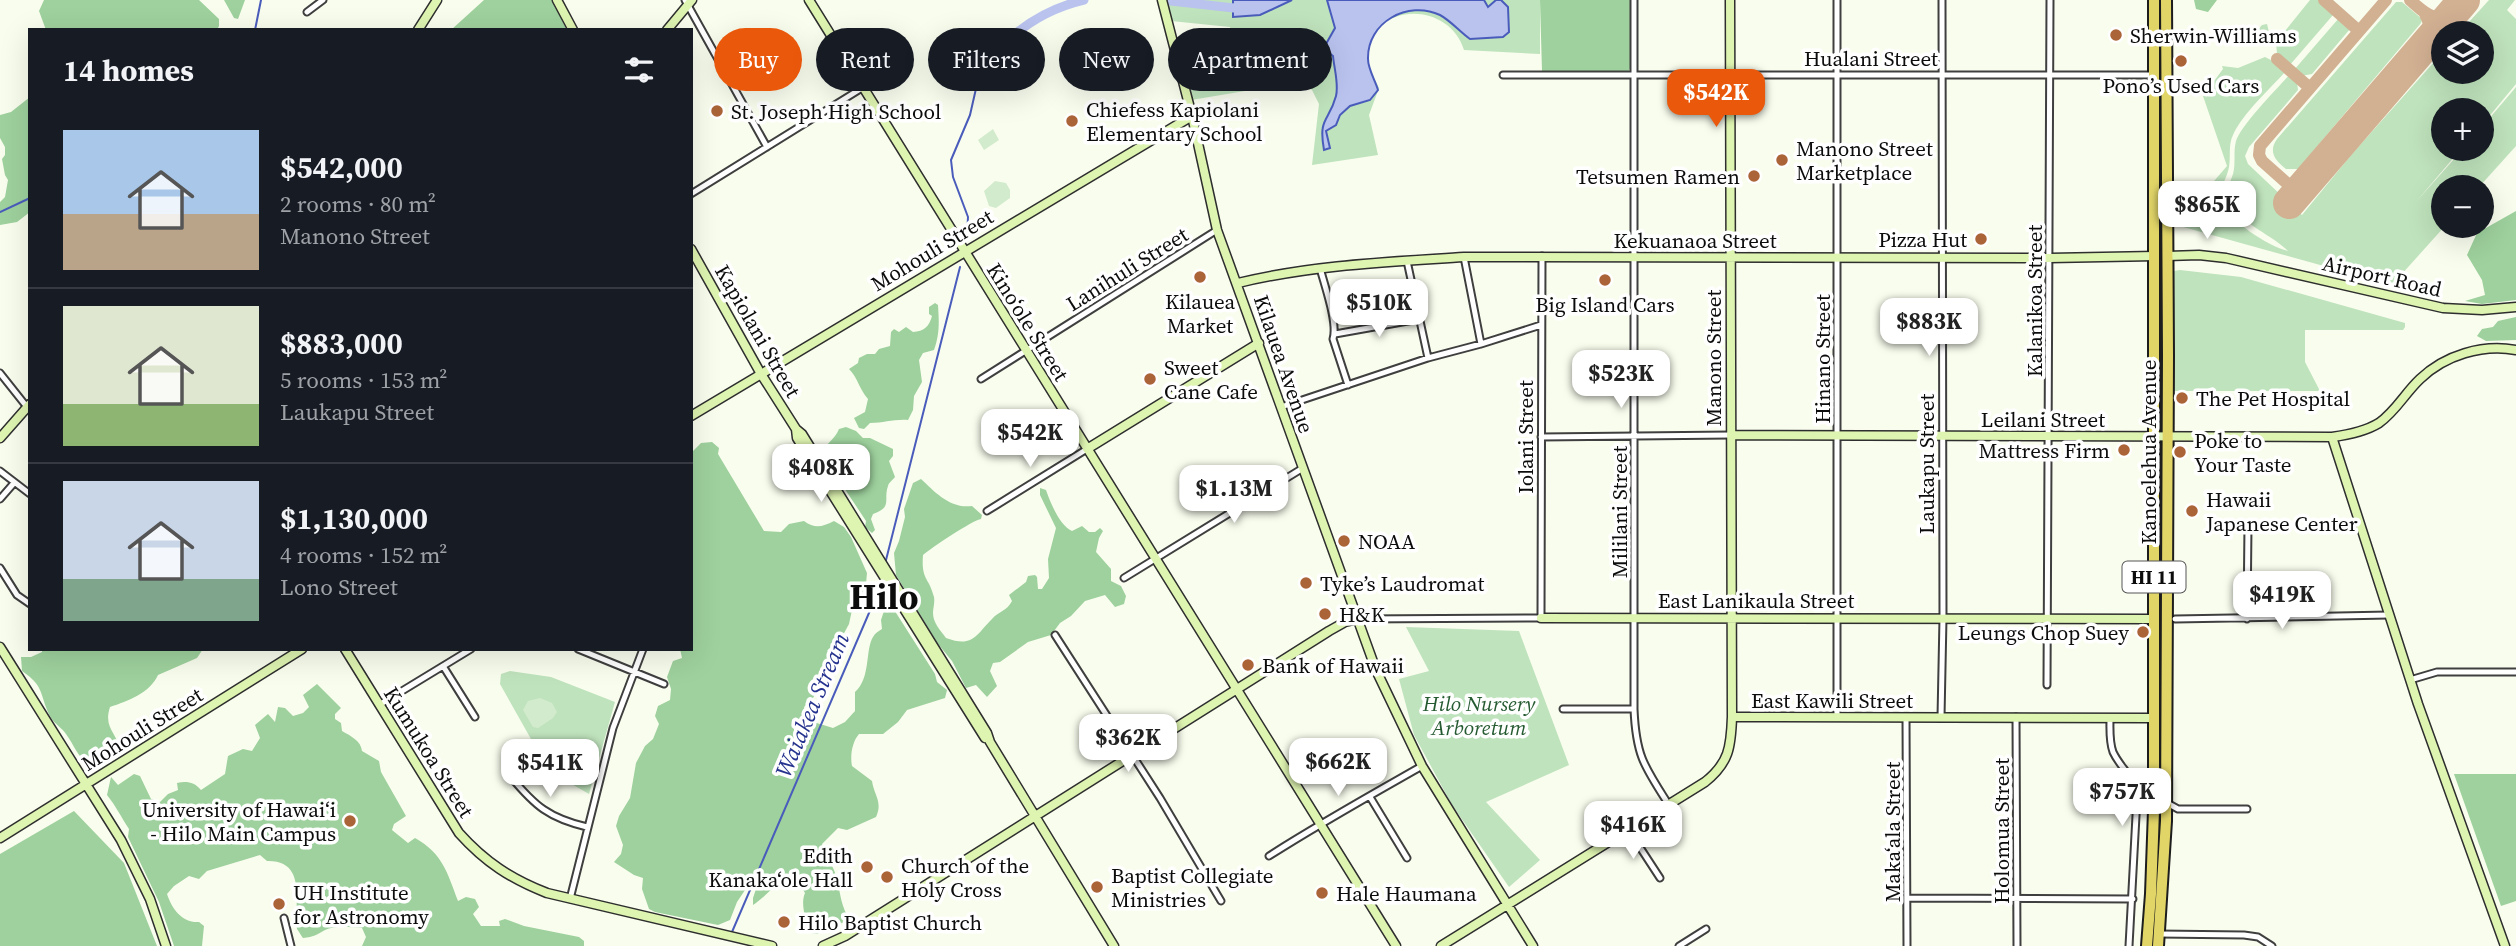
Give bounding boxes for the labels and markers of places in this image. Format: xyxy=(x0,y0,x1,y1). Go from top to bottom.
place label: Sherwin-Williams xyxy=(2130,21,2297,50)
marker: Sherwin-Williams xyxy=(2108,27,2124,43)
marker: Pono’s Used Cars xyxy=(2173,53,2189,69)
pin: $542K xyxy=(1667,69,1765,129)
place label: Pono’s Used Cars xyxy=(2103,71,2259,100)
place label: Chiefess Kapiolani Elementary School xyxy=(1086,95,1263,148)
place label: St. Joseph High School xyxy=(731,97,941,126)
marker: St. Joseph High School xyxy=(709,103,725,119)
marker: Chiefess Kapiolani Elementary School xyxy=(1064,113,1080,129)
place label: Manono Street Marketplace xyxy=(1796,134,1933,187)
marker: Manono Street Marketplace xyxy=(1774,152,1790,168)
place label: Tetsumen Ramen xyxy=(1576,162,1740,191)
marker: Tetsumen Ramen xyxy=(1746,168,1762,184)
pin: $865K xyxy=(2158,182,2256,241)
place label: Pizza Hut xyxy=(1878,225,1967,254)
marker: Pizza Hut xyxy=(1973,231,1989,247)
marker: Kilauea Market xyxy=(1192,269,1208,285)
marker: Big Island Cars xyxy=(1597,272,1613,288)
pin: $510K xyxy=(1330,280,1428,339)
place label: Kilauea Market xyxy=(1165,287,1235,340)
place label: Big Island Cars xyxy=(1535,290,1675,319)
pin: $883K xyxy=(1880,298,1978,358)
pin: $523K xyxy=(1572,350,1670,410)
place label: Sweet Cane Cafe xyxy=(1164,353,1258,406)
marker: Sweet Cane Cafe xyxy=(1142,371,1158,387)
place label: The Pet Hospital xyxy=(2196,384,2350,413)
marker: The Pet Hospital xyxy=(2174,390,2190,406)
pin: $542K xyxy=(981,410,1079,469)
place label: Poke to Your Taste xyxy=(2194,426,2291,479)
place label: Mattress Firm xyxy=(1978,436,2110,465)
marker: Mattress Firm xyxy=(2116,442,2132,458)
pin: $408K xyxy=(772,444,870,504)
marker: Poke to Your Taste xyxy=(2172,444,2188,460)
pin: $1.13M xyxy=(1177,466,1291,525)
place label: Hawaii Japanese Center xyxy=(2205,485,2358,538)
marker: Hawaii Japanese Center xyxy=(2184,503,2200,519)
place label: NOAA xyxy=(1358,527,1415,556)
marker: NOAA xyxy=(1336,533,1352,549)
place label: Tyke’s Laudromat xyxy=(1320,569,1484,598)
pin: $419K xyxy=(2233,572,2331,631)
marker: Tyke’s Laudromat xyxy=(1298,575,1314,591)
place label: H&K xyxy=(1339,600,1385,629)
marker: H&K xyxy=(1317,606,1333,622)
place label: Leungs Chop Suey xyxy=(1958,618,2129,647)
marker: Leungs Chop Suey xyxy=(2135,624,2151,640)
place label: Bank of Hawaii xyxy=(1262,651,1404,680)
marker: Bank of Hawaii xyxy=(1240,657,1256,673)
pin: $362K xyxy=(1079,714,1177,774)
pin: $662K xyxy=(1289,738,1387,798)
pin: $541K xyxy=(501,740,599,799)
pin: $757K xyxy=(2073,768,2171,828)
place label: University of Hawaiʻi - Hilo Main Campus xyxy=(142,795,336,848)
pin: $416K xyxy=(1584,802,1682,861)
marker: University of Hawaiʻi - Hilo Main Campus xyxy=(342,813,358,829)
place label: Edith Kanaka‘ole Hall xyxy=(708,841,853,894)
place label: Church of the Holy Cross xyxy=(901,851,1029,904)
marker: Edith Kanaka‘ole Hall xyxy=(859,859,875,875)
place label: Baptist Collegiate Ministries xyxy=(1111,861,1274,914)
marker: Church of the Holy Cross xyxy=(879,869,895,885)
place label: UH Institute for Astronomy xyxy=(293,878,429,931)
marker: Baptist Collegiate Ministries xyxy=(1089,879,1105,895)
place label: Hale Haumana xyxy=(1336,879,1477,908)
marker: Hale Haumana xyxy=(1314,885,1330,901)
marker: UH Institute for Astronomy xyxy=(271,896,287,912)
place label: Hilo Baptist Church xyxy=(798,908,982,937)
marker: Hilo Baptist Church xyxy=(776,914,792,930)

